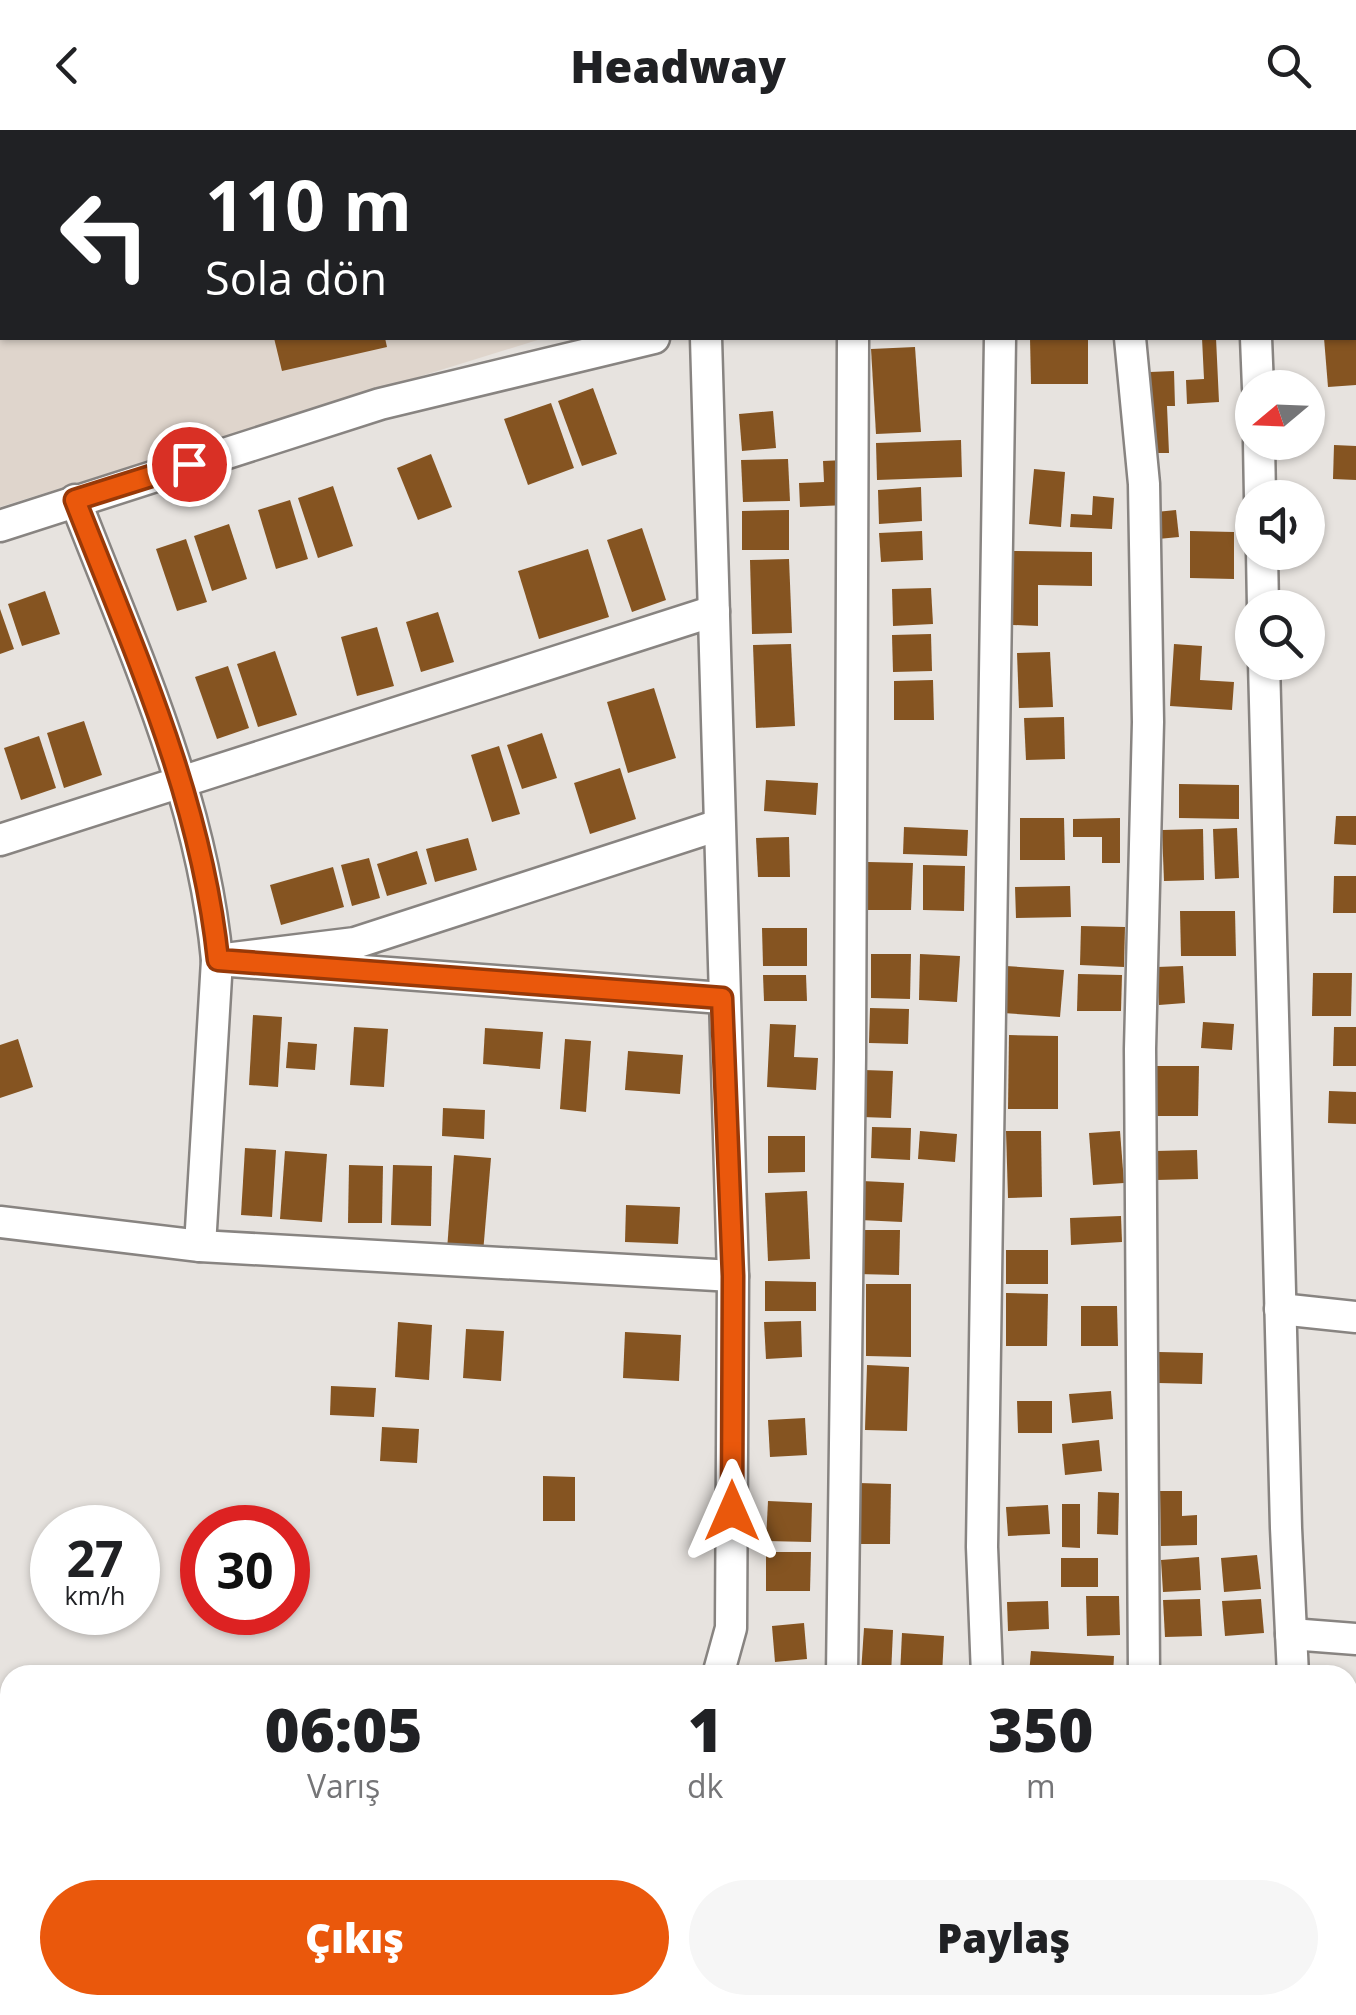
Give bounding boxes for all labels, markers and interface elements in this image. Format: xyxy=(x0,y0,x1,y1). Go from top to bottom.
text: Headway xyxy=(570,35,786,96)
icon: back xyxy=(40,38,95,93)
icon: search xyxy=(1261,38,1316,93)
text: 110 m xyxy=(205,156,412,252)
icon: left xyxy=(40,170,170,300)
text: Sola dön xyxy=(205,247,387,308)
north arrow xyxy=(1235,370,1325,460)
map controls xyxy=(1235,370,1325,680)
pin xyxy=(147,422,232,507)
icon: arrive xyxy=(162,437,217,492)
button: sound xyxy=(1235,480,1325,570)
button: search xyxy=(1235,590,1325,680)
position arrow xyxy=(680,1459,784,1563)
speed limit sign: 30 xyxy=(180,1505,310,1635)
text: 27 xyxy=(66,1524,124,1592)
text: km/h xyxy=(65,1578,125,1612)
text: 06:05 xyxy=(265,1688,423,1770)
text: 1 xyxy=(688,1688,723,1770)
text: 350 xyxy=(988,1688,1093,1770)
text: Varış xyxy=(307,1764,380,1807)
text: dk xyxy=(687,1764,723,1807)
text: m xyxy=(1026,1764,1056,1807)
button: Çıkış xyxy=(40,1880,669,1995)
button: Paylaş xyxy=(689,1880,1318,1995)

